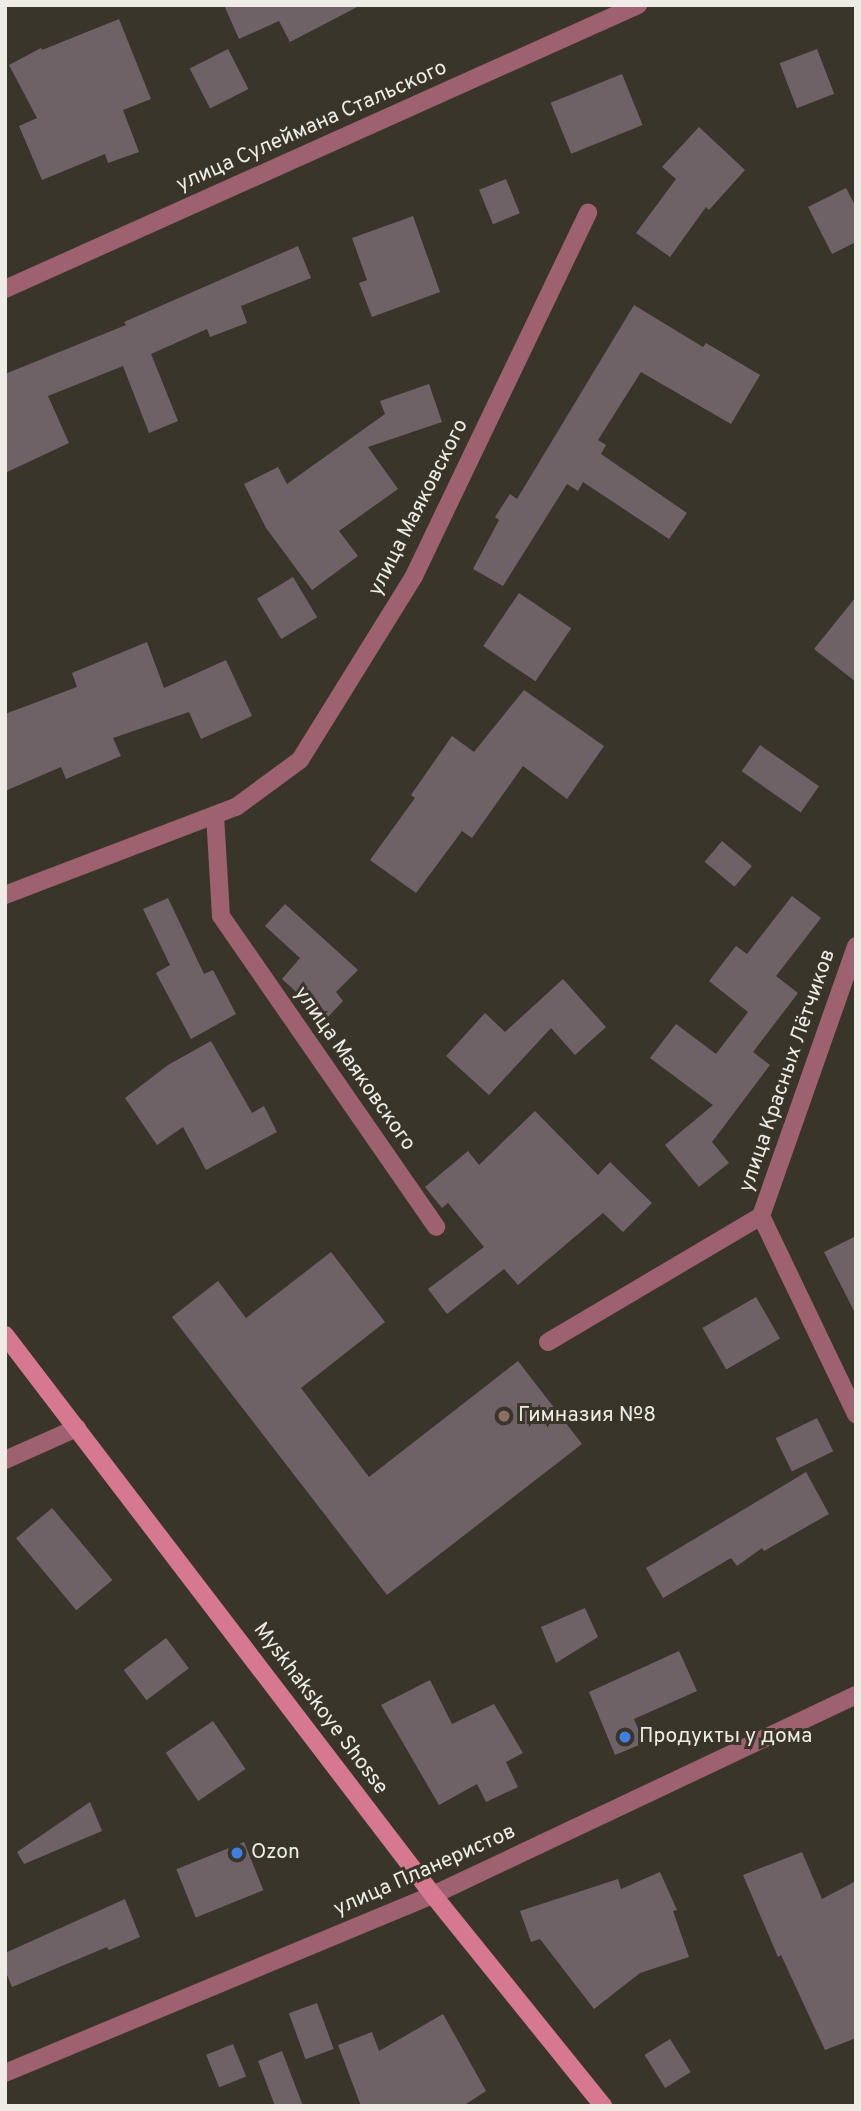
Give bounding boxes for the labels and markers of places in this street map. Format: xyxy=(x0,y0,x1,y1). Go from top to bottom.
place label: Гимназия №8 xyxy=(518,1403,656,1429)
marker: Гимназия №8 xyxy=(496,1408,512,1424)
place label: Продукты у дома xyxy=(639,1724,812,1750)
marker: Продукты у дома xyxy=(617,1729,633,1745)
place label: Ozon xyxy=(251,1840,300,1866)
marker: Ozon xyxy=(229,1845,245,1861)

